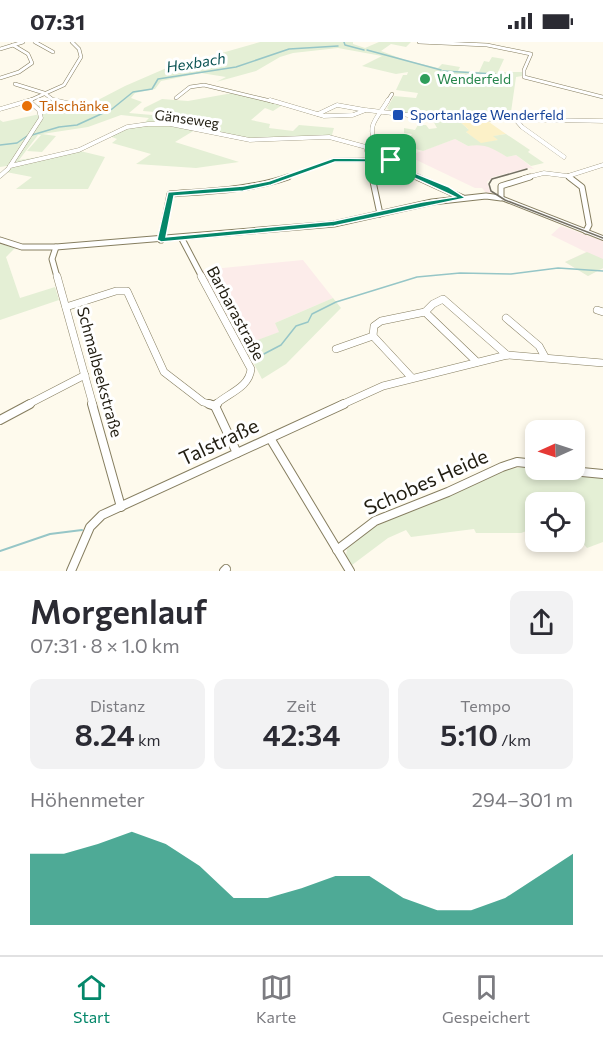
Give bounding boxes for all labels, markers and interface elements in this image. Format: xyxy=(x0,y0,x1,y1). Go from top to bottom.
text: 07:31 xyxy=(30,8,85,35)
water label: Hexbach xyxy=(165,48,227,76)
place label: Wenderfeld xyxy=(437,70,511,87)
marker: Wenderfeld xyxy=(418,72,432,86)
place label: Talschänke xyxy=(39,97,109,114)
marker: Talschänke xyxy=(20,99,34,113)
street label: Gänseweg xyxy=(154,106,221,132)
place label: Sportanlage Wenderfeld xyxy=(410,106,564,123)
marker: Sportanlage Wenderfeld xyxy=(391,108,405,122)
pin xyxy=(365,134,416,185)
icon: arrive xyxy=(374,143,407,176)
street label: Barbarastraße xyxy=(204,262,269,363)
street label: Schmalbeekstraße xyxy=(74,304,127,439)
street label: Talstraße xyxy=(175,412,262,470)
north arrow xyxy=(525,420,585,480)
map controls xyxy=(525,420,585,552)
street label: Schobes Heide xyxy=(360,443,491,519)
button: locate xyxy=(525,492,585,552)
text: Morgenlauf xyxy=(30,590,207,631)
button: share xyxy=(510,591,573,654)
text: 07:31 · 8 × 1.0 km xyxy=(30,633,180,657)
text: Distanz xyxy=(90,696,145,715)
text: Zeit xyxy=(287,696,316,715)
text: Tempo xyxy=(460,696,511,715)
text: 8.24 xyxy=(74,715,135,752)
text: 42:34 xyxy=(262,715,341,752)
text: 5:10 xyxy=(440,715,498,752)
text: km xyxy=(135,730,161,749)
text: /km xyxy=(498,730,531,749)
text: Höhenmeter xyxy=(30,787,145,811)
text: 294–301 m xyxy=(472,787,573,811)
tab: Start xyxy=(73,971,110,1026)
tab: Karte xyxy=(256,971,296,1026)
tab: Gespeichert xyxy=(442,971,530,1026)

